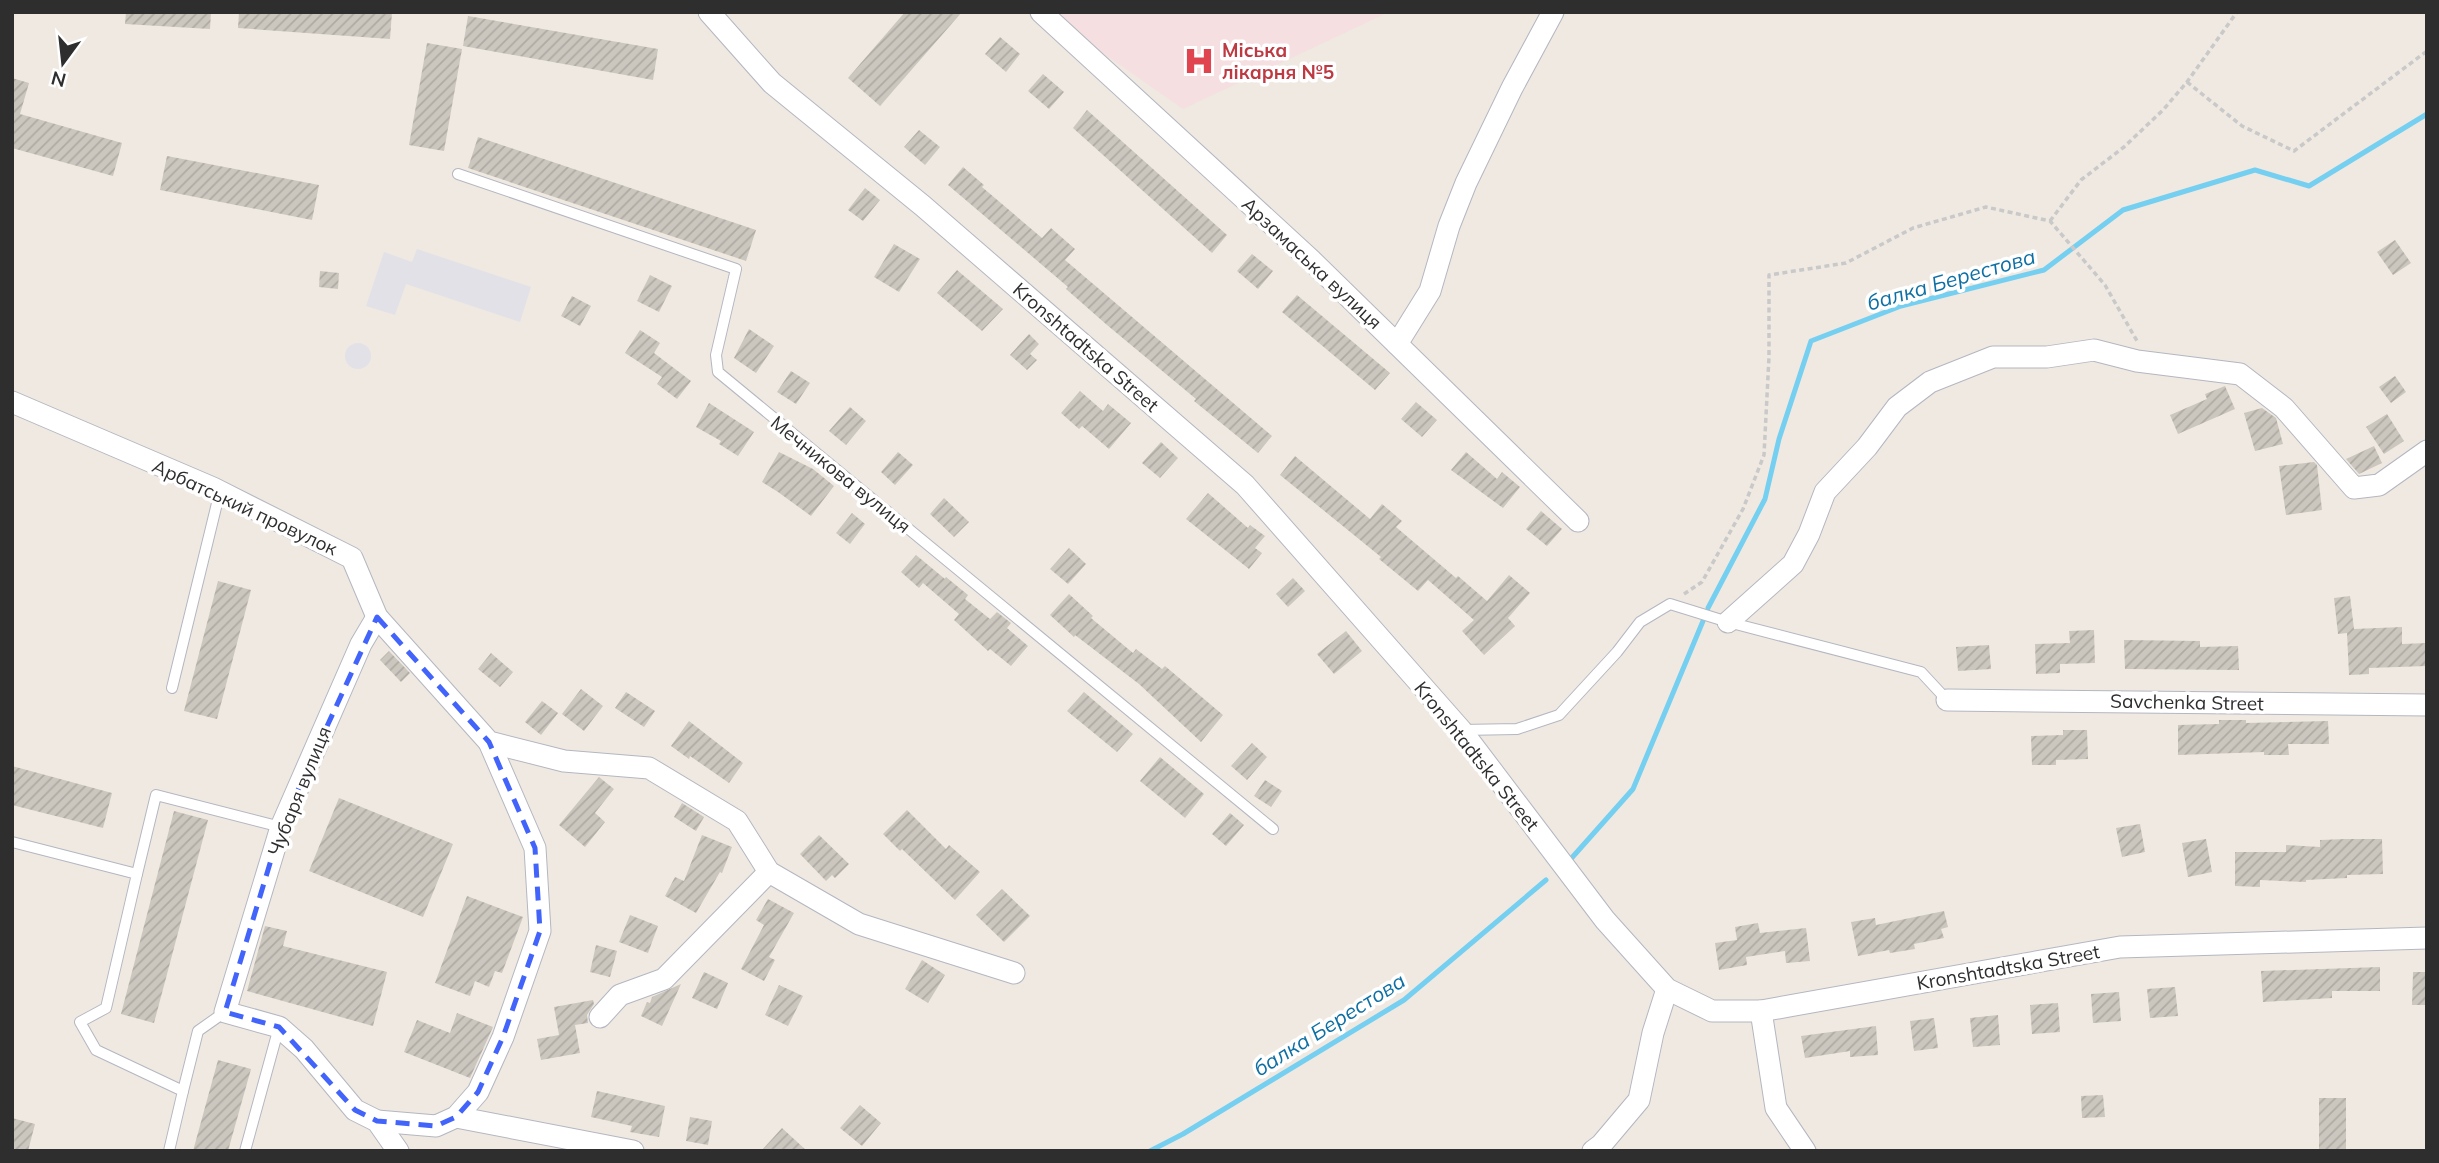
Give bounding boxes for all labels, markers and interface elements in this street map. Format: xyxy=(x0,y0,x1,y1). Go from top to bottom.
north arrow xyxy=(28,28,98,98)
place label: Міська лікарня №5 xyxy=(1222,38,1334,84)
hospital icon: Міська лікарня №5 xyxy=(1182,44,1216,78)
text: N xyxy=(49,66,69,93)
street label: Арзамаська вулиця xyxy=(1237,192,1387,334)
water label: балка Берестова xyxy=(1864,242,2038,315)
street label: Kronshtadtska Street xyxy=(1008,277,1164,417)
street label: Мечникова вулиця xyxy=(766,410,916,538)
street label: Арбатський провулок xyxy=(149,454,342,561)
street label: Kronshtadtska Street xyxy=(1409,676,1545,836)
street label: Savchenka Street xyxy=(2110,689,2264,715)
street label: Чубаря вулиця xyxy=(262,723,336,859)
street label: Kronshtadtska Street xyxy=(1915,939,2102,995)
water label: балка Берестова xyxy=(1248,967,1410,1081)

